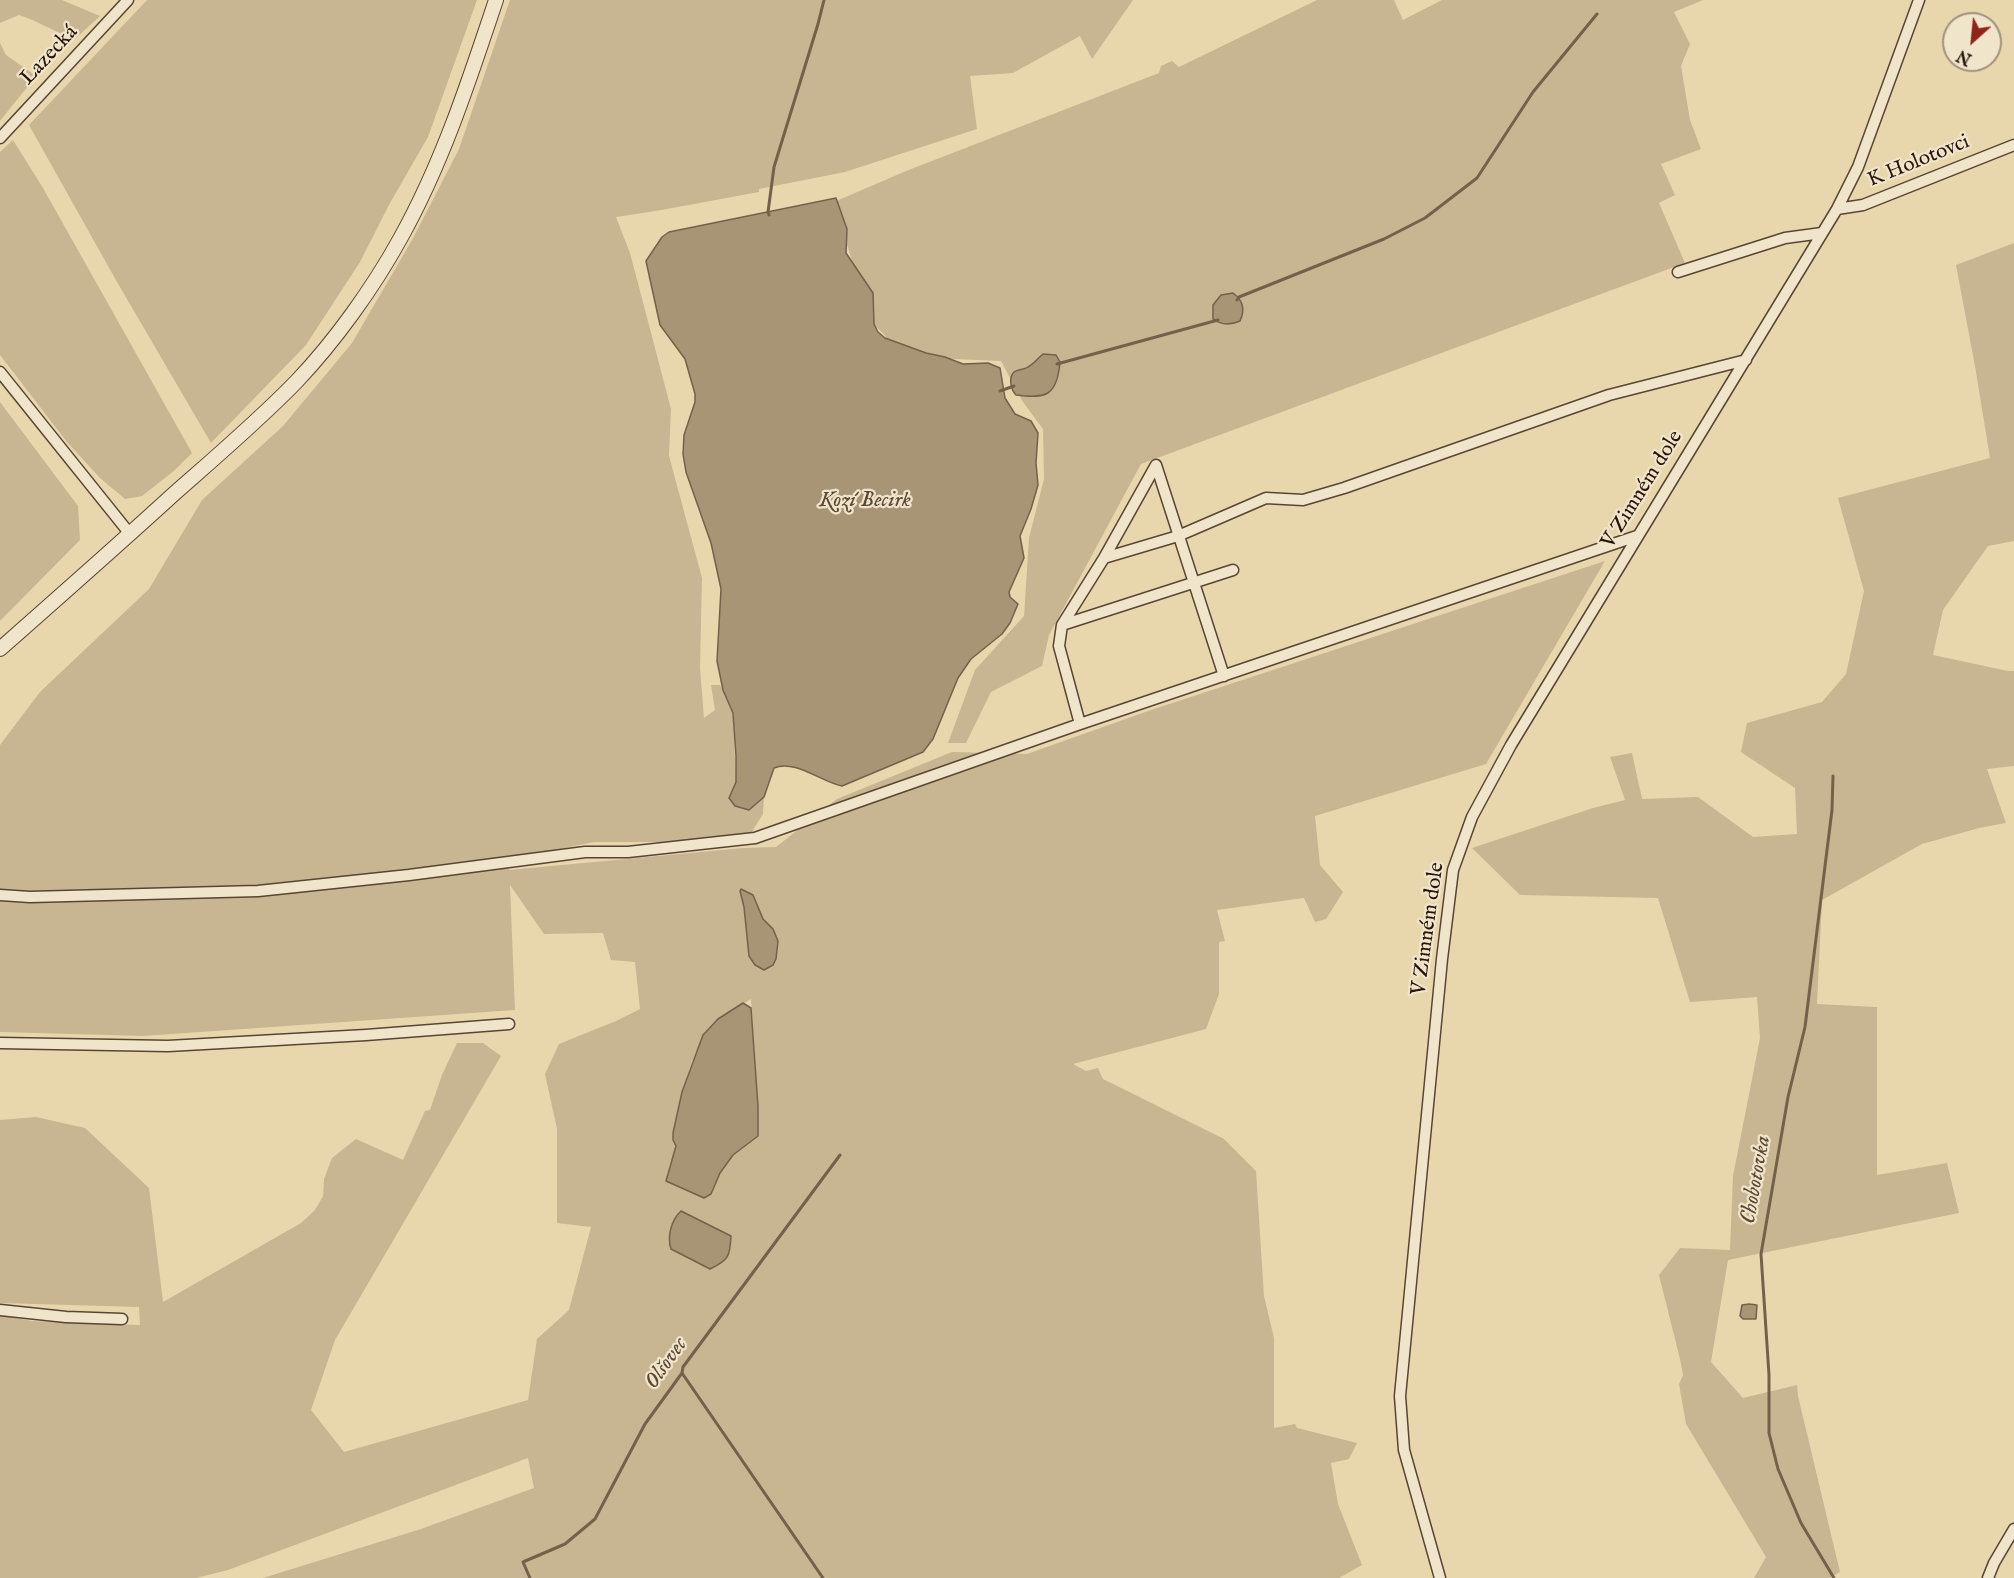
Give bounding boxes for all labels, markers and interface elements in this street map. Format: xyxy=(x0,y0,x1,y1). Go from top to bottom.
north arrow xyxy=(1942,12,2002,72)
street label: Lazecká xyxy=(16,21,84,91)
text: N xyxy=(1954,44,1975,68)
street label: K Holotovci xyxy=(1864,130,1974,194)
street label: V Zimném dole xyxy=(1597,426,1689,554)
water label: Kozí Becirk xyxy=(819,488,911,514)
street label: V Zimném dole xyxy=(1407,861,1451,997)
water label: Chobotovka xyxy=(1736,1134,1778,1226)
water label: Olšovec xyxy=(640,1333,694,1395)

